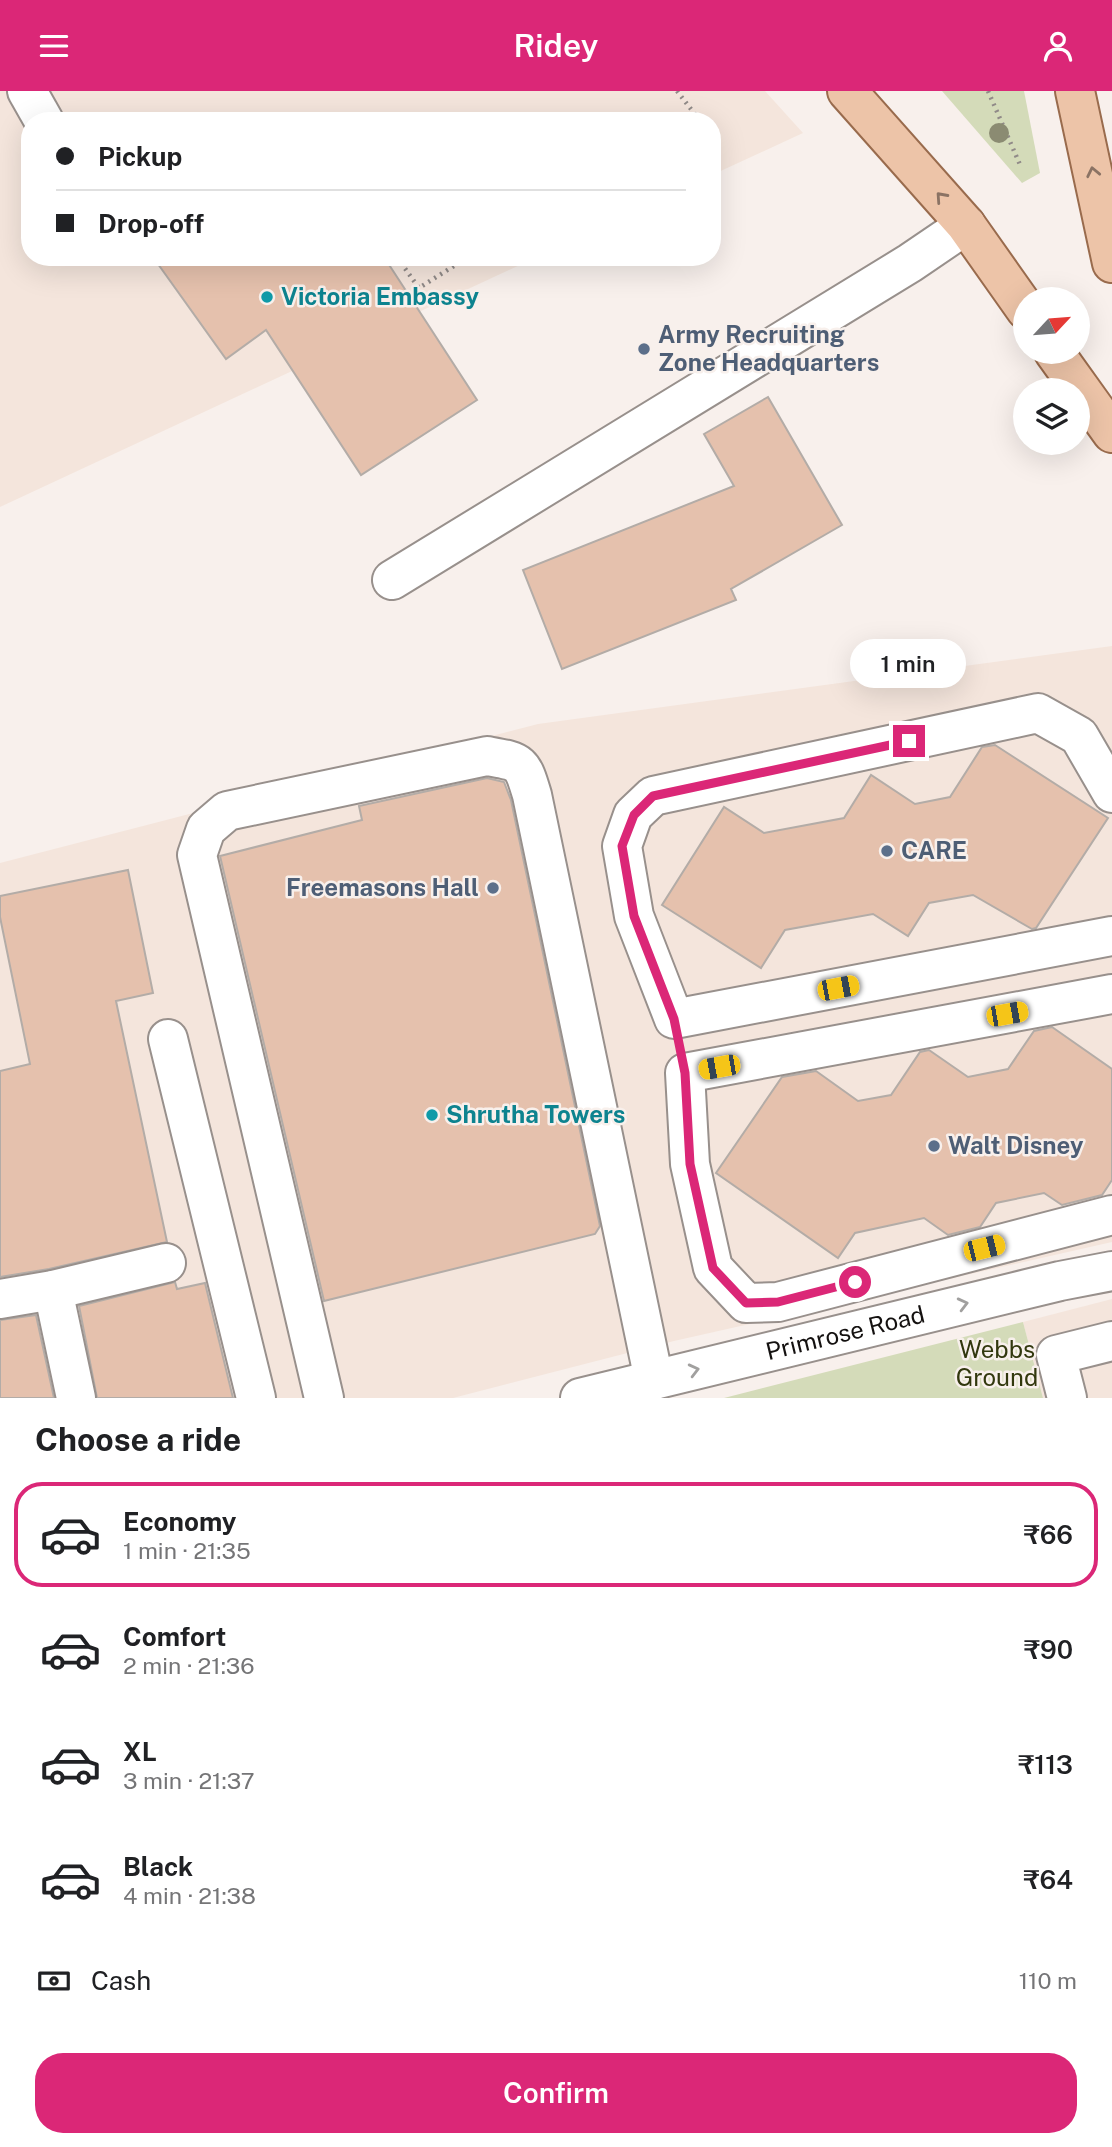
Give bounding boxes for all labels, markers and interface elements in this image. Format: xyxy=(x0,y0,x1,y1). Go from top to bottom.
icon: menu xyxy=(35,27,73,65)
text: Ridey xyxy=(514,27,598,64)
icon: person xyxy=(1039,27,1077,65)
text: Pickup xyxy=(98,141,182,172)
one-way arrow xyxy=(1086,166,1101,178)
one-way arrow xyxy=(937,192,949,205)
text: Drop-off xyxy=(98,208,204,239)
place label: Victoria Embassy xyxy=(281,282,479,310)
north arrow xyxy=(1013,287,1090,364)
map controls xyxy=(1013,287,1090,455)
marker: Victoria Embassy xyxy=(259,289,275,305)
place label: Army Recruiting Zone Headquarters xyxy=(658,320,879,376)
marker: Army Recruiting Zone Headquarters xyxy=(636,341,652,357)
button: layers xyxy=(1013,378,1090,455)
callout: 1 min xyxy=(851,639,967,689)
text: 1 min xyxy=(881,650,935,677)
route end xyxy=(893,725,925,757)
place label: CARE xyxy=(901,836,967,864)
marker: CARE xyxy=(879,843,895,859)
place label: Freemasons Hall xyxy=(286,873,479,901)
marker: Freemasons Hall xyxy=(485,880,501,896)
car xyxy=(816,974,861,1002)
car xyxy=(985,1000,1030,1028)
car xyxy=(697,1053,742,1081)
place label: Shrutha Towers xyxy=(446,1100,625,1128)
marker: Shrutha Towers xyxy=(424,1107,440,1123)
place label: Walt Disney xyxy=(948,1131,1084,1159)
marker: Walt Disney xyxy=(926,1138,942,1154)
car xyxy=(962,1233,1007,1263)
route start xyxy=(839,1266,871,1298)
one-way arrow xyxy=(957,1298,969,1312)
street label: Primrose Road xyxy=(763,1300,927,1365)
park label: Webbs Ground xyxy=(956,1335,1038,1391)
one-way arrow xyxy=(688,1364,700,1378)
text: Choose a ride xyxy=(35,1421,241,1458)
icon: car xyxy=(39,1503,102,1566)
text: Economy xyxy=(123,1506,236,1537)
text: ₹66 xyxy=(1024,1519,1073,1550)
text: 1 min · 21:35 xyxy=(123,1537,251,1564)
icon: car xyxy=(39,1618,102,1681)
text: Comfort xyxy=(123,1621,226,1652)
text: ₹90 xyxy=(1024,1634,1073,1665)
text: 2 min · 21:36 xyxy=(123,1652,255,1679)
icon: car xyxy=(39,1733,102,1796)
text: XL xyxy=(123,1736,157,1767)
text: ₹113 xyxy=(1018,1749,1073,1780)
text: 3 min · 21:37 xyxy=(123,1767,255,1794)
icon: car xyxy=(39,1848,102,1911)
text: Black xyxy=(123,1851,193,1882)
text: ₹64 xyxy=(1024,1864,1073,1895)
text: 4 min · 21:38 xyxy=(123,1882,256,1909)
icon: cash xyxy=(35,1962,73,2000)
text: Cash xyxy=(91,1965,151,1996)
text: 110 m xyxy=(1019,1967,1077,1994)
button: Confirm xyxy=(35,2053,1077,2133)

